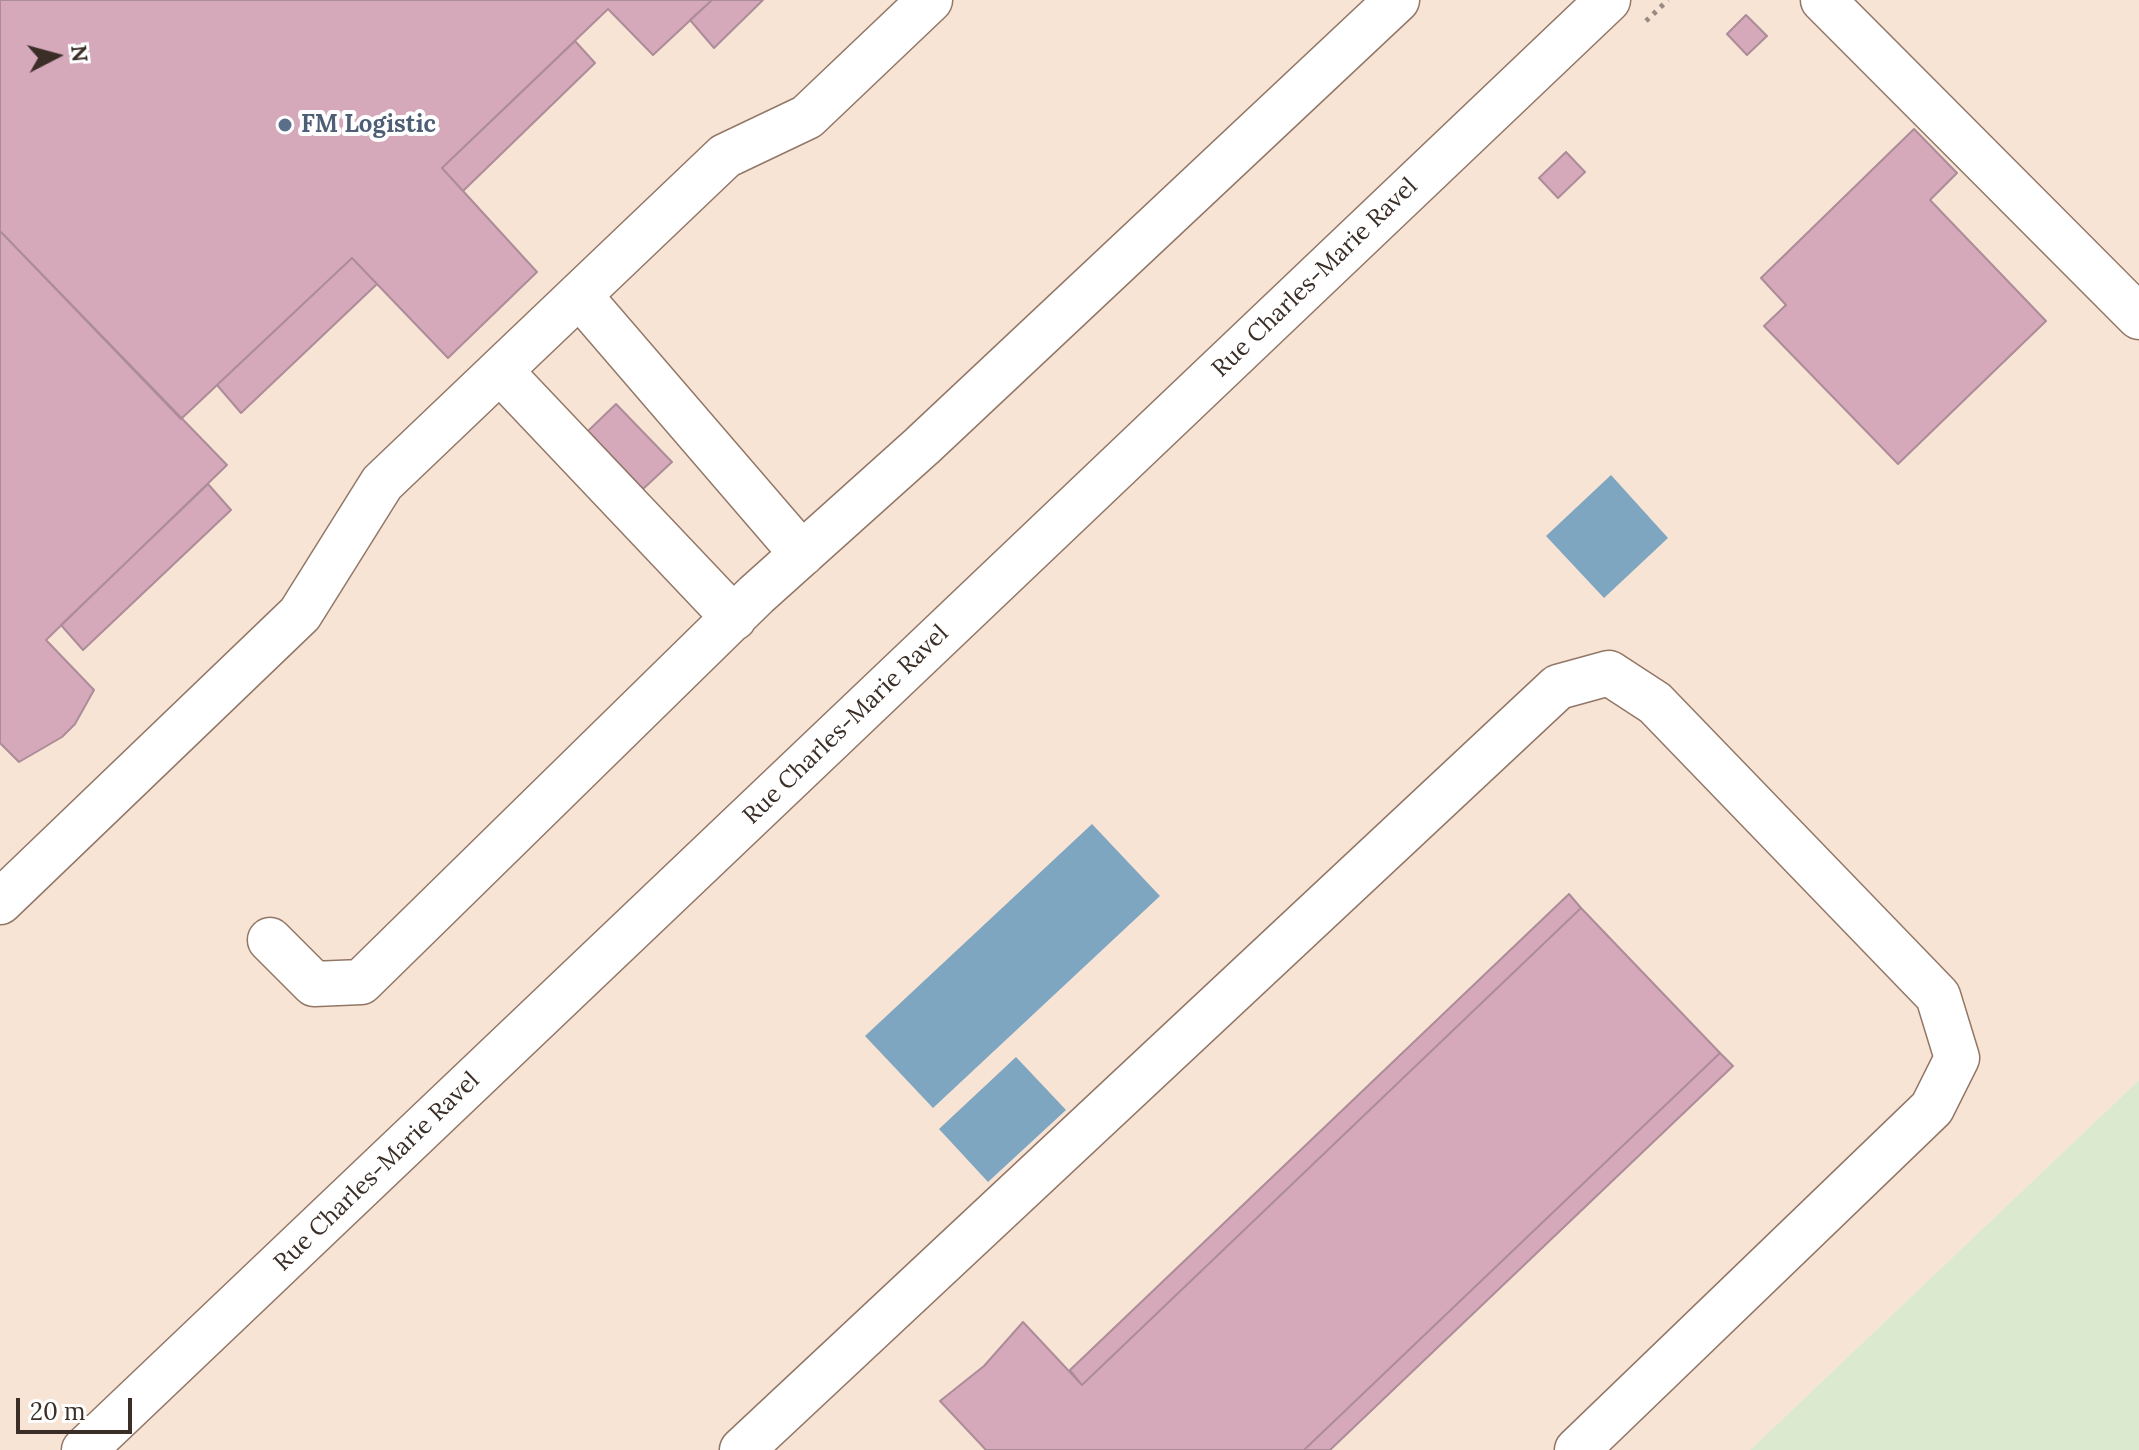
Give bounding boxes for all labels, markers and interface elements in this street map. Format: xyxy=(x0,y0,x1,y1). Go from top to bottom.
north arrow xyxy=(16,16,96,96)
text: N xyxy=(65,44,95,63)
place label: FM Logistic xyxy=(301,111,436,139)
marker: FM Logistic xyxy=(276,116,294,134)
street label: Rue Charles-Marie Ravel xyxy=(1206,172,1424,384)
street label: Rue Charles-Marie Ravel xyxy=(737,619,955,831)
street label: Rue Charles-Marie Ravel xyxy=(268,1066,486,1278)
scale bar xyxy=(20,1382,136,1432)
text: 20 m xyxy=(30,1396,86,1427)

